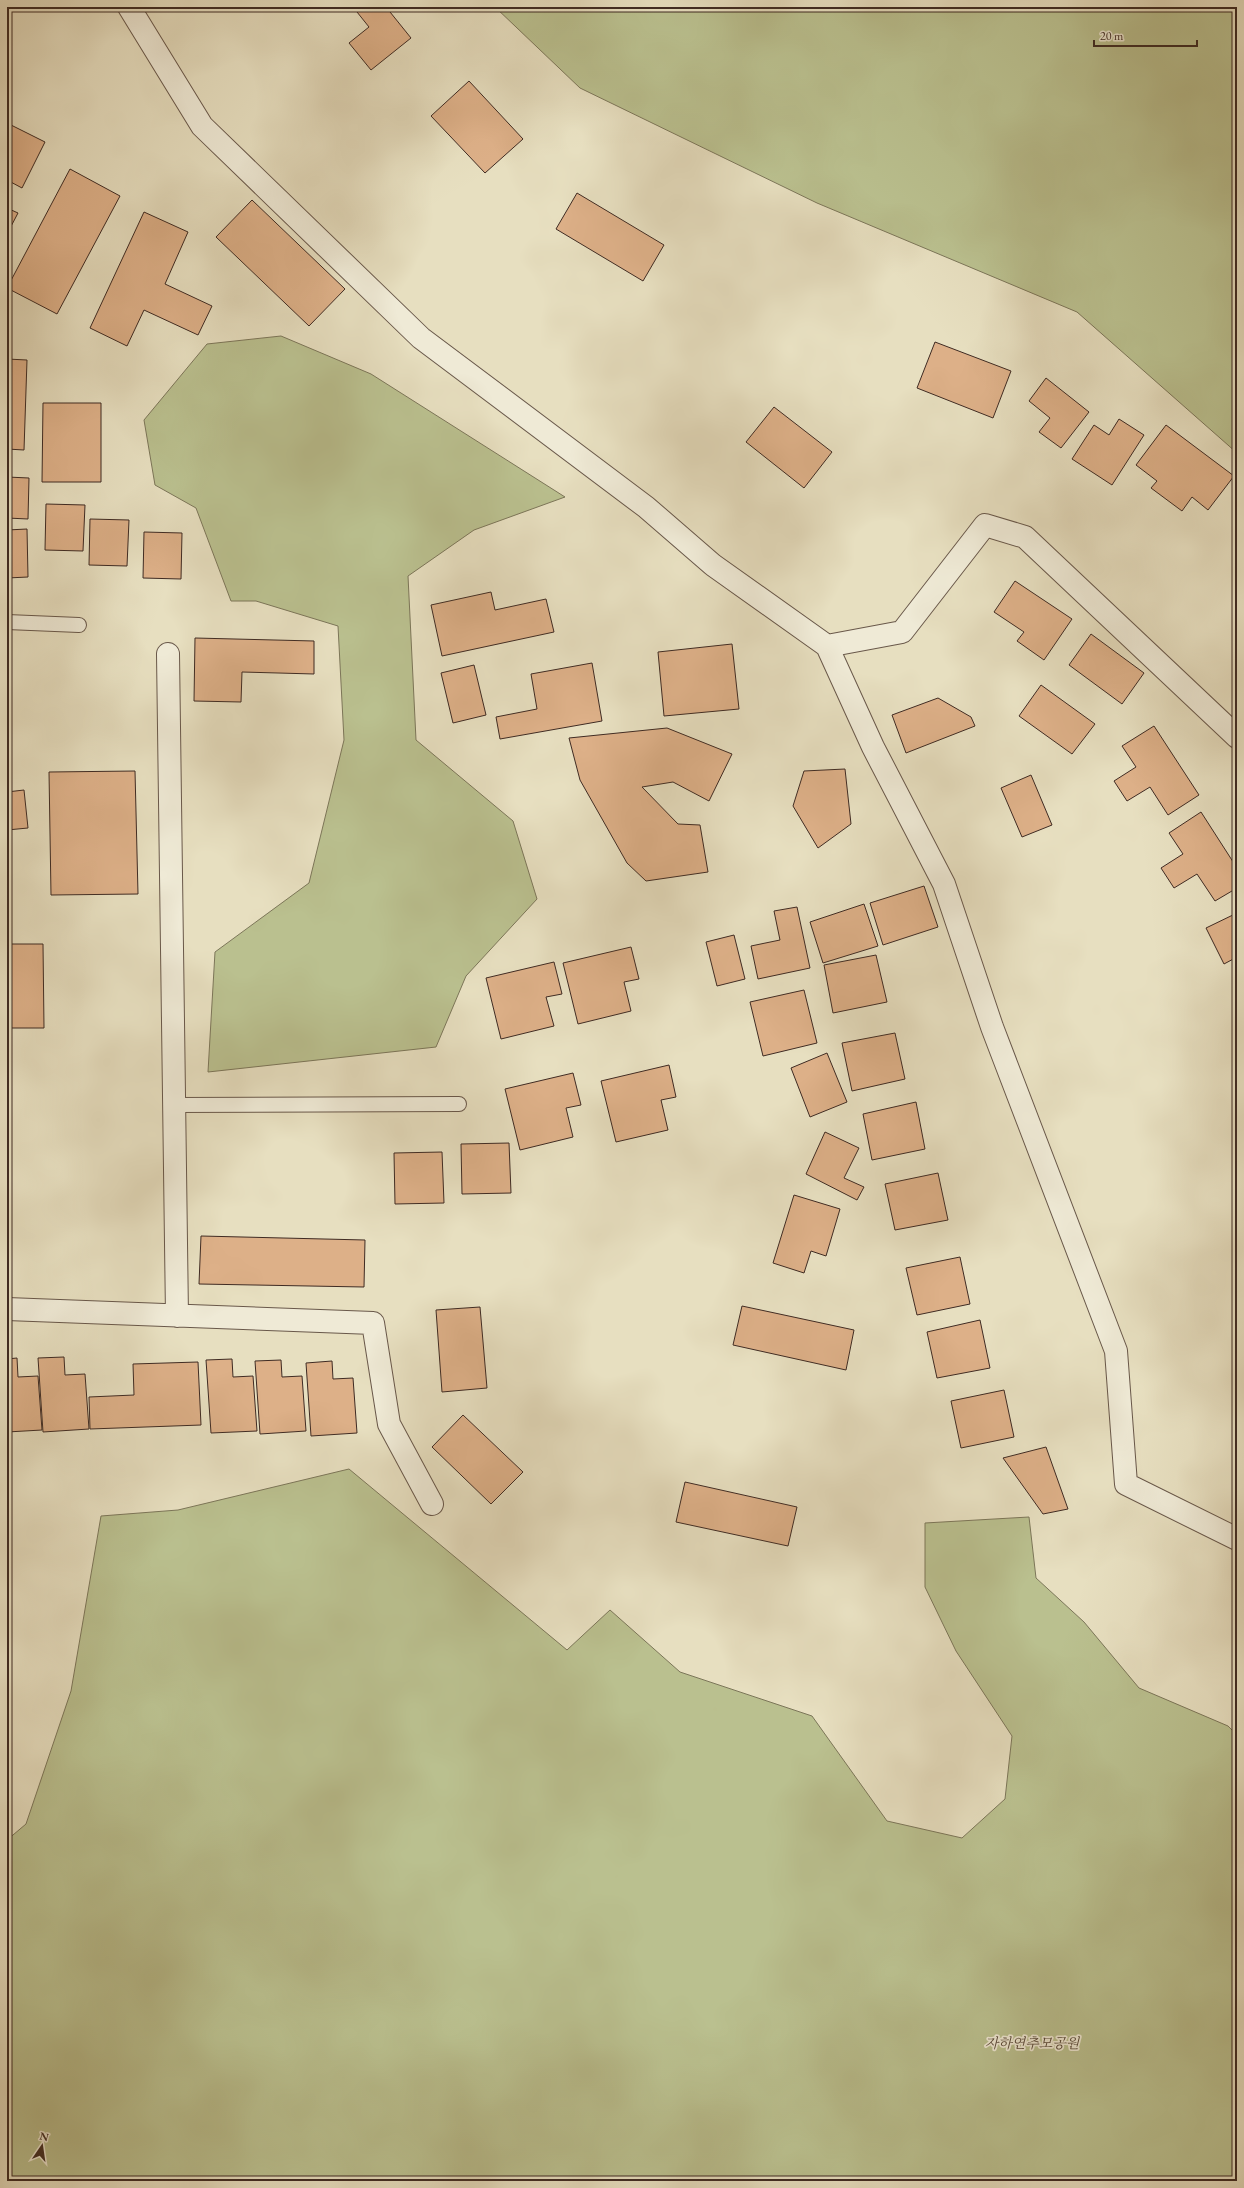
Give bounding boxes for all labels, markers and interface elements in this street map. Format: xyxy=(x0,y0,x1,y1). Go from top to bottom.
scale bar xyxy=(1094,22,1197,48)
text: 20 m xyxy=(1100,28,1124,44)
park label: 자하연추모공원 xyxy=(985,2034,1081,2052)
north arrow xyxy=(22,2126,62,2166)
text: N xyxy=(38,2128,50,2144)

